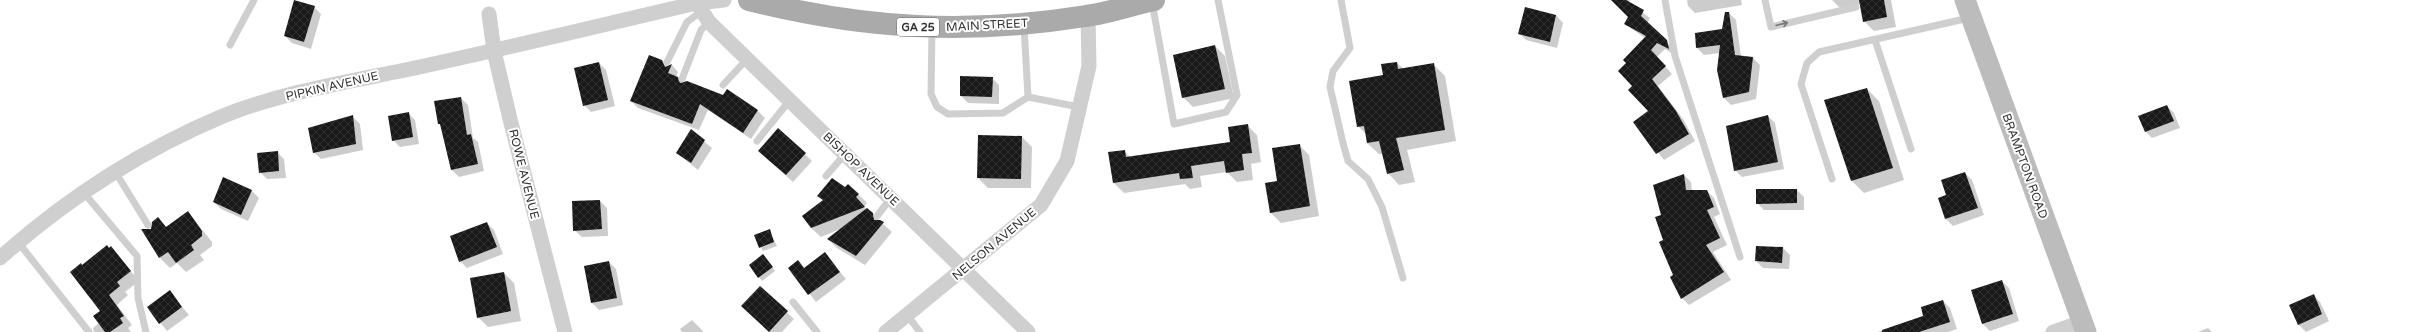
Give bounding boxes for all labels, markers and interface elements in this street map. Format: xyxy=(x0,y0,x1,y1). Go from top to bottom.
street label: MAIN STREET xyxy=(946,16,1029,34)
road number: GA 25 xyxy=(897,18,939,36)
one-way arrow xyxy=(1775,20,1788,28)
street label: PIPKIN AVENUE xyxy=(284,68,380,103)
street label: BRAMPTON ROAD xyxy=(1999,111,2051,221)
street label: ROWE AVENUE xyxy=(506,128,542,221)
street label: BISHOP AVENUE xyxy=(820,129,902,209)
street label: NELSON AVENUE xyxy=(949,205,1039,283)

